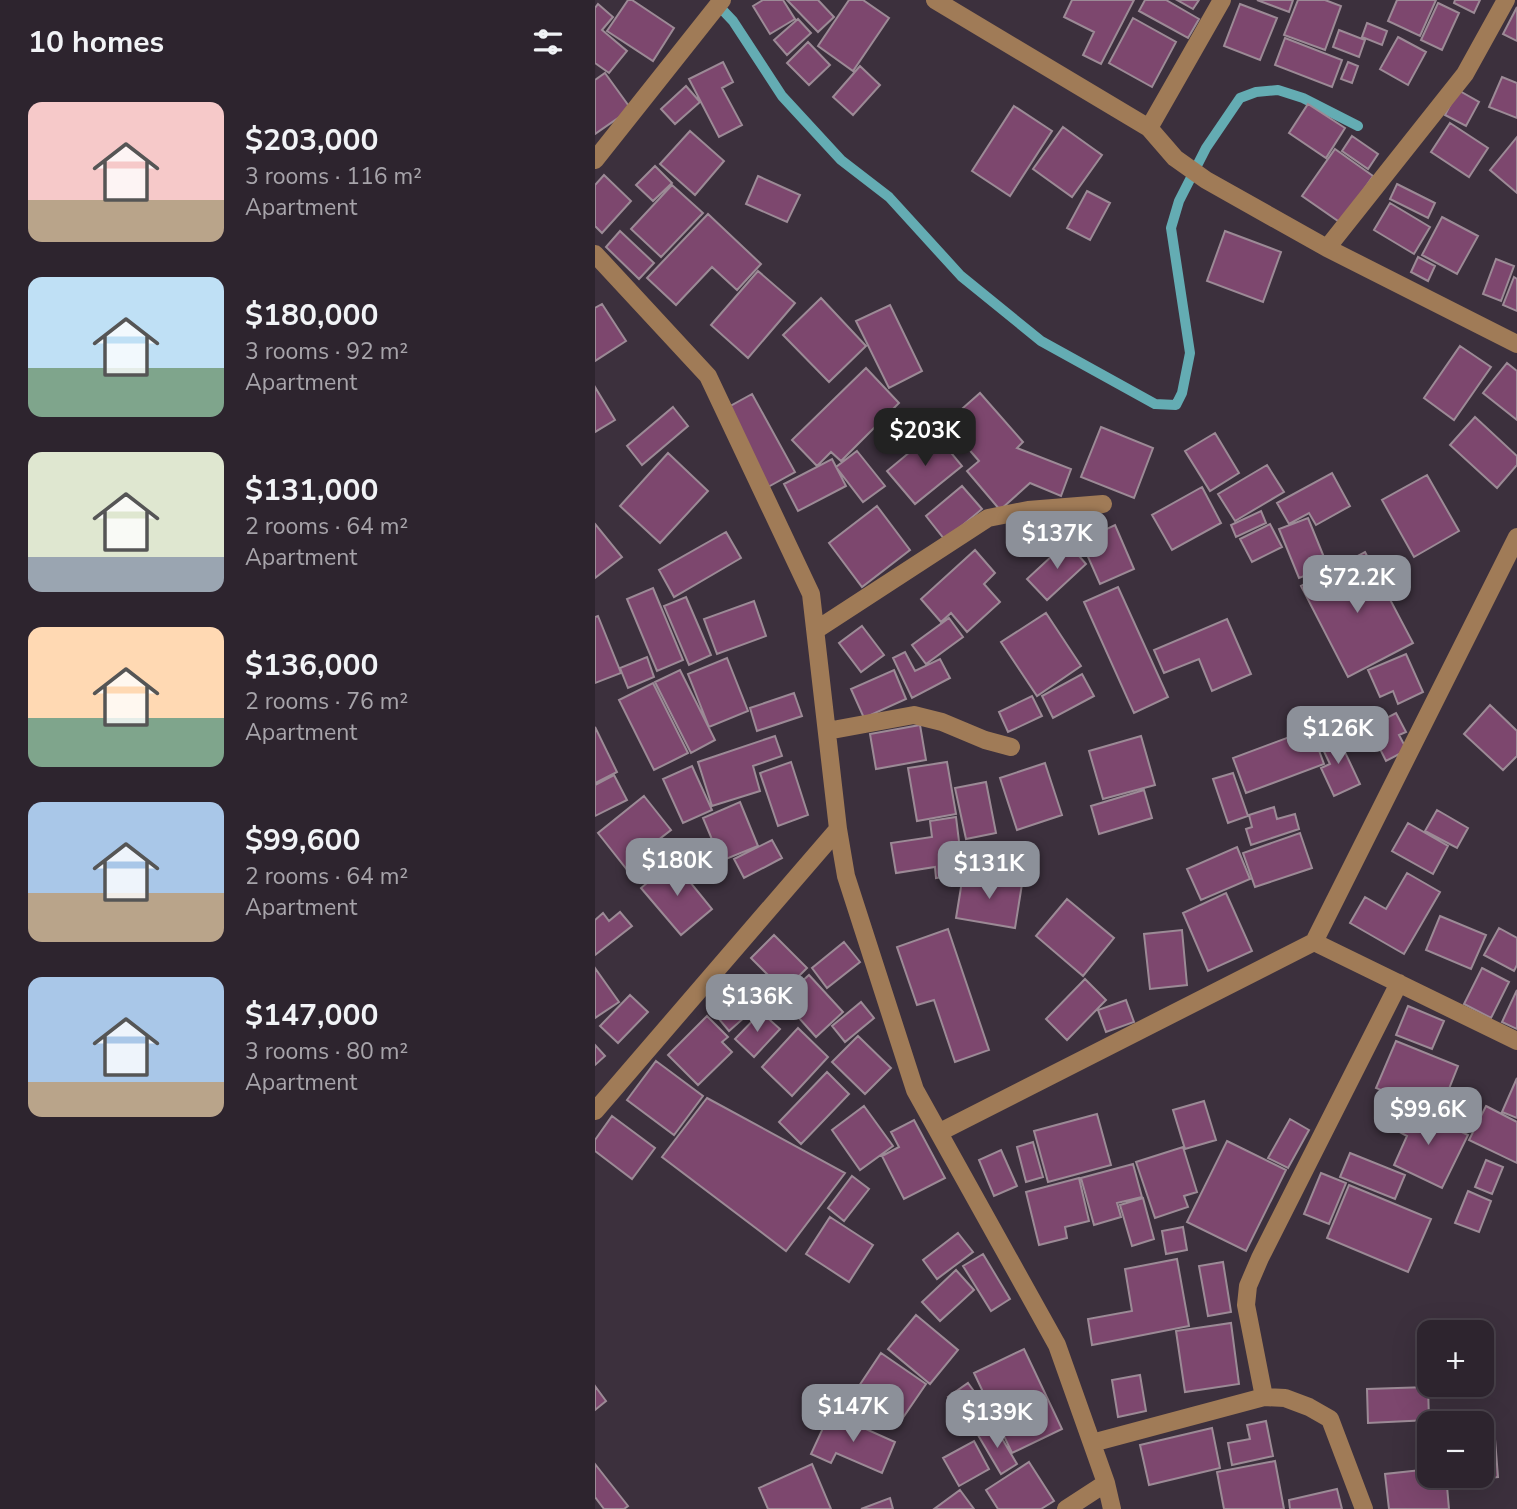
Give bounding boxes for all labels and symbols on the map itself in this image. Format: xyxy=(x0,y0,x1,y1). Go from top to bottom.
pin: $203K xyxy=(876,408,974,468)
pin: $137K xyxy=(1008,512,1106,571)
pin: $72.2K xyxy=(1300,556,1414,615)
pin: $126K xyxy=(1289,706,1387,766)
pin: $180K xyxy=(628,838,726,898)
pin: $131K xyxy=(940,842,1038,901)
pin: $136K xyxy=(708,974,806,1034)
pin: $99.6K xyxy=(1371,1088,1485,1147)
pin: $147K xyxy=(804,1384,902,1444)
pin: $139K xyxy=(948,1390,1046,1450)

